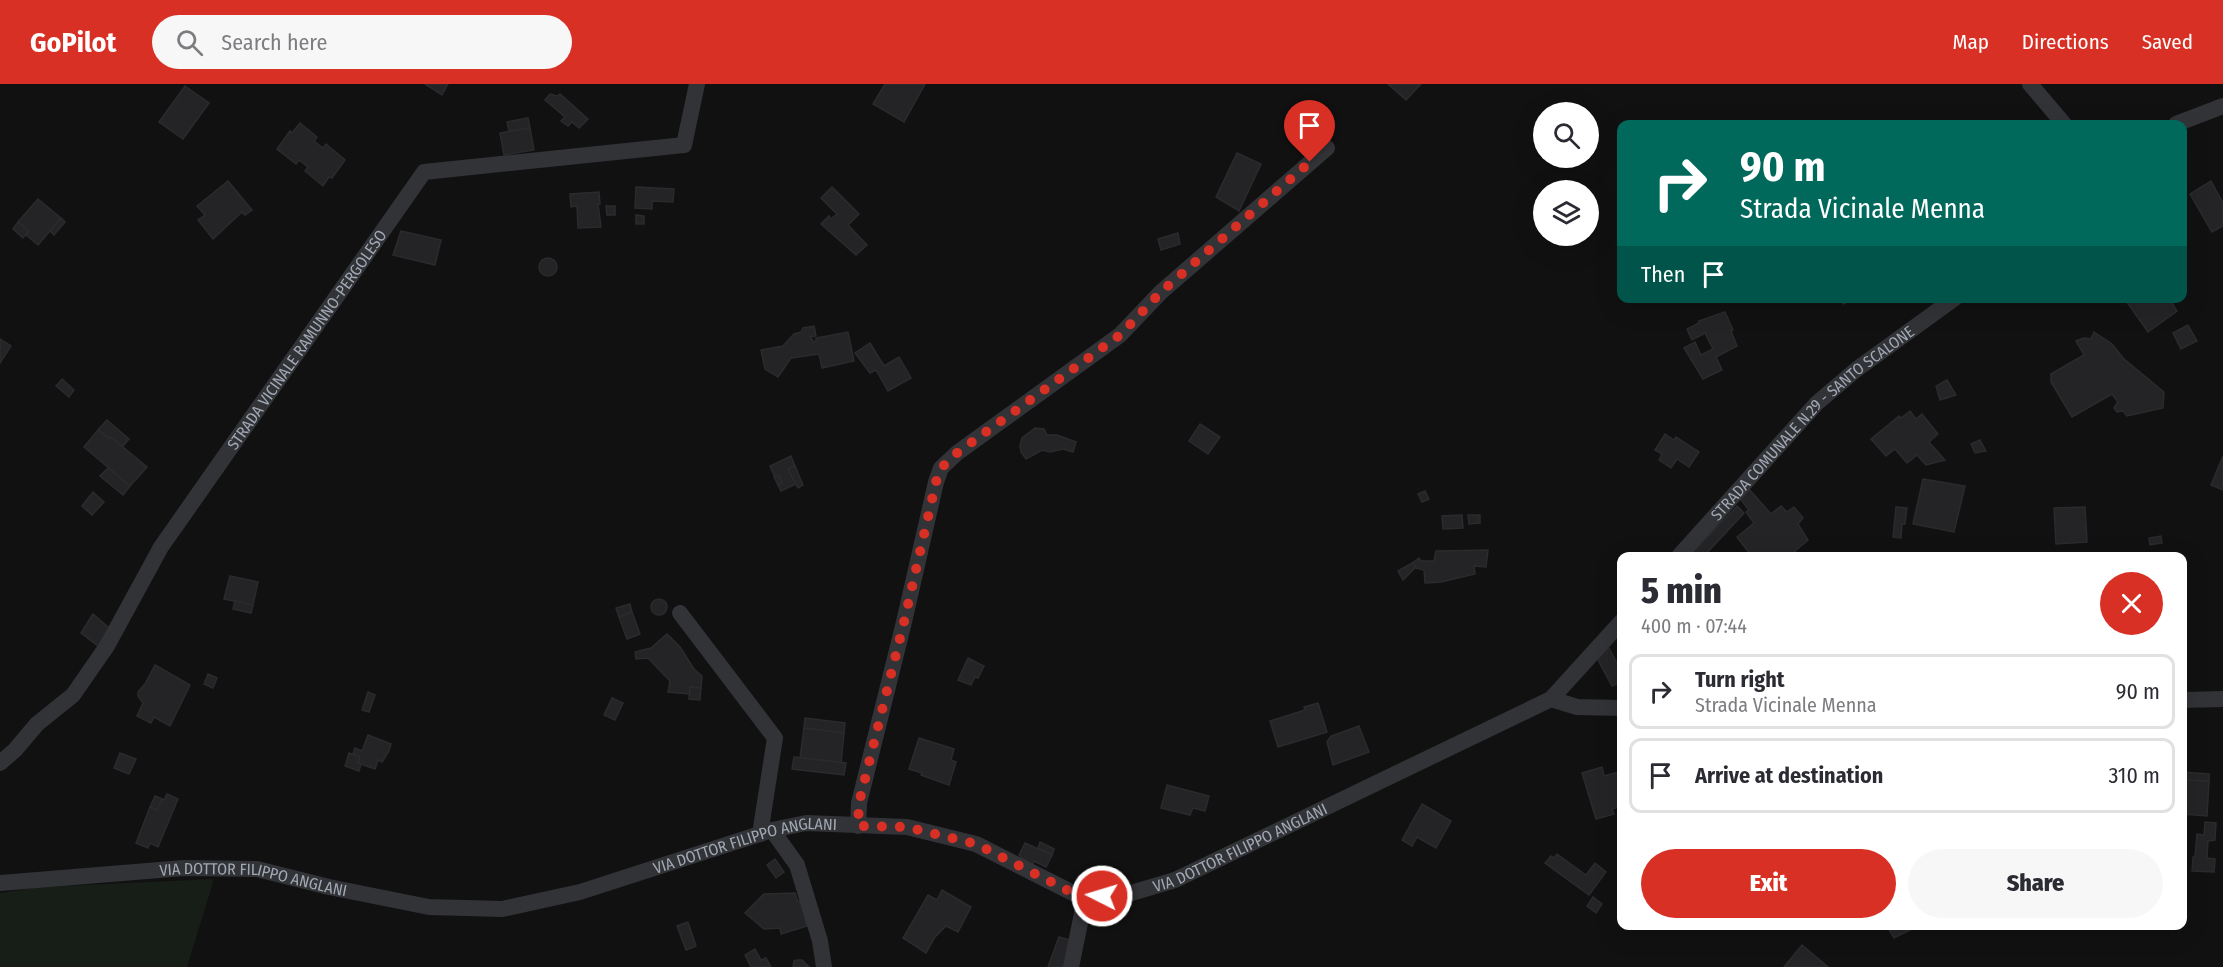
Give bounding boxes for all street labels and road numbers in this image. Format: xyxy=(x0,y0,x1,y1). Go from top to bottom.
street label: STRADA VICINALE RAMUNNO-PERGOLESO xyxy=(223,226,390,453)
street label: STRADA COMUNALE N.29 - SANTO SCALONE xyxy=(1707,322,1918,524)
street label: VIA DOTTOR FILIPPO ANGLANI xyxy=(1151,799,1330,896)
street label: VIA DOTTOR FILIPPO ANGLANI xyxy=(651,813,837,877)
street label: VIA DOTTOR FILIPPO ANGLANI xyxy=(159,858,349,900)

